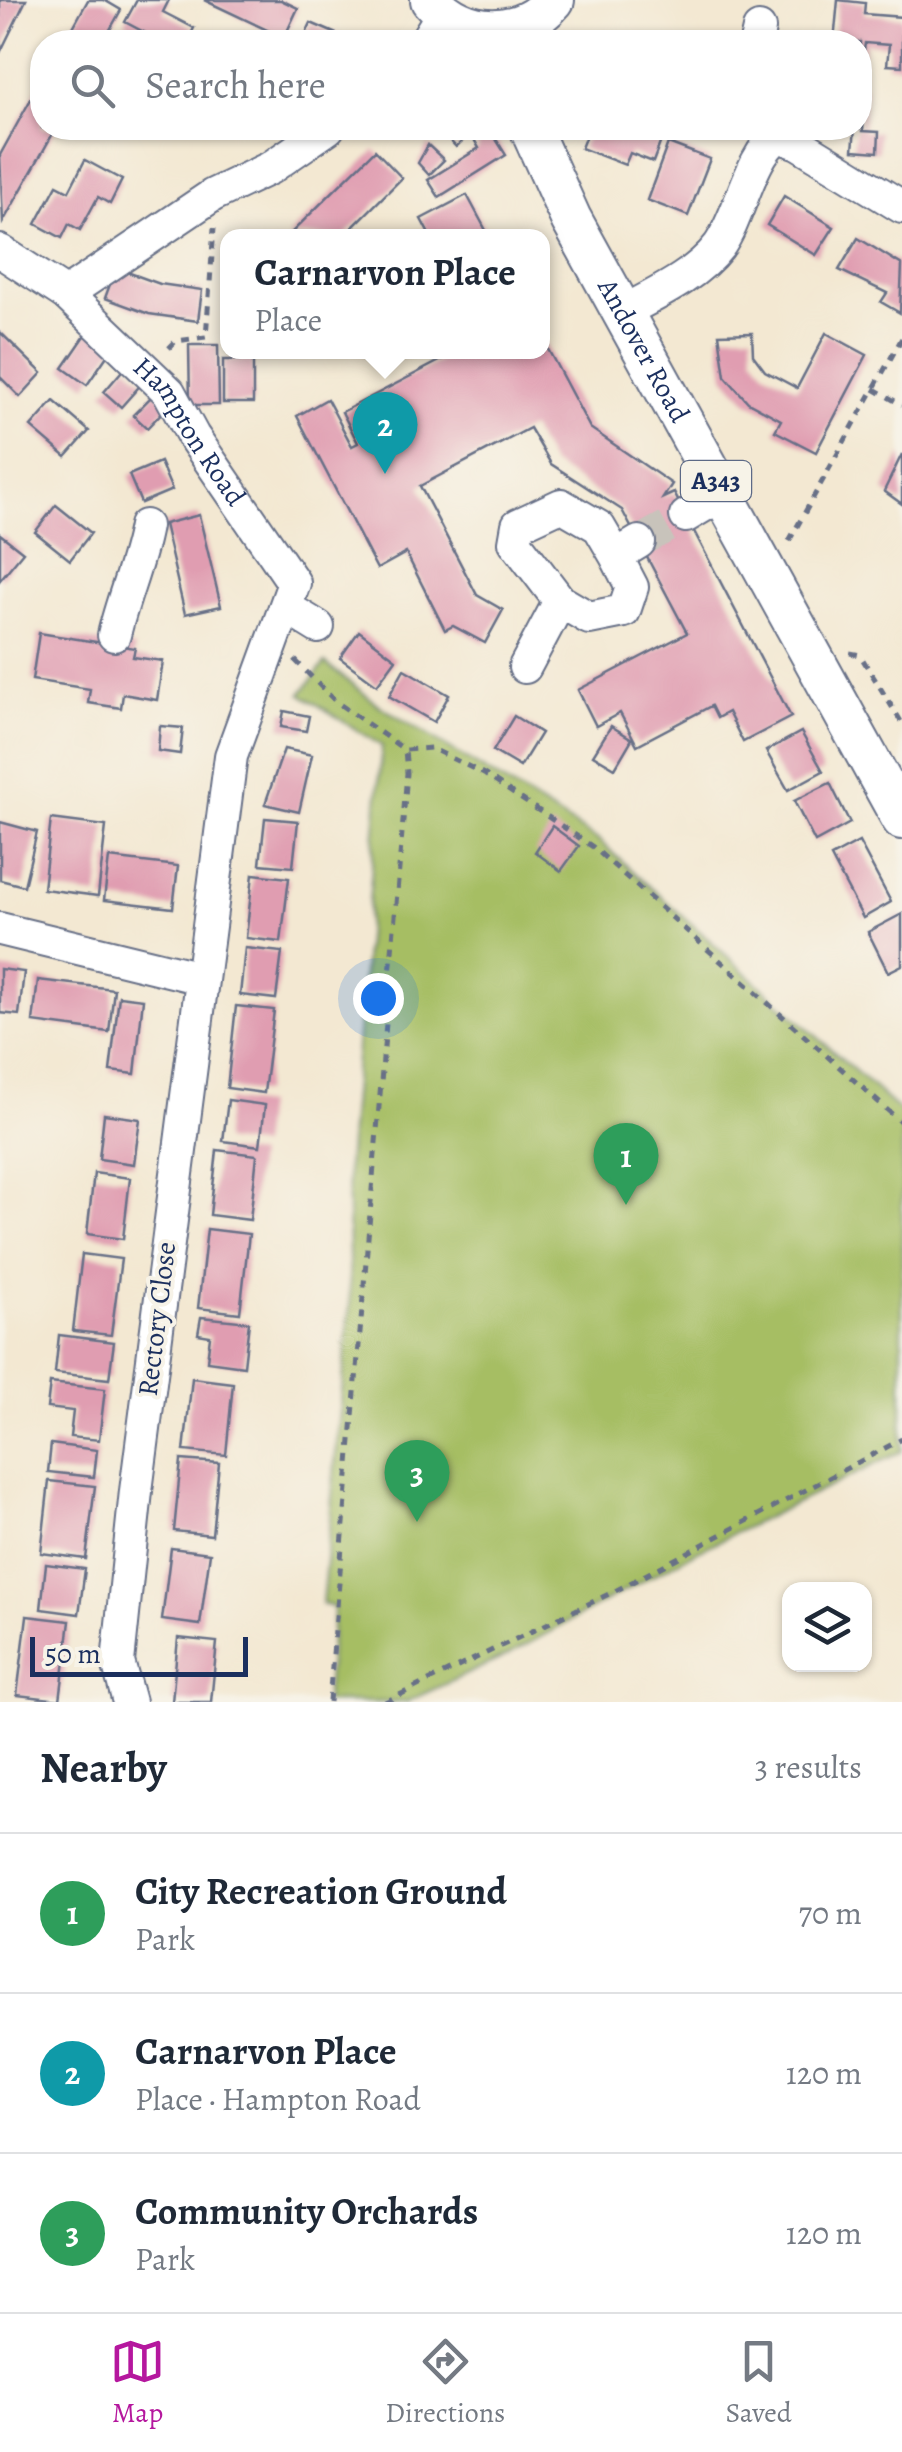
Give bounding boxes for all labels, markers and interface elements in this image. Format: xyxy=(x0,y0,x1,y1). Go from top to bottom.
search box xyxy=(30,30,872,140)
icon: search xyxy=(65,58,120,113)
text: Search here xyxy=(145,59,326,111)
popup xyxy=(220,229,550,359)
text: Carnarvon Place xyxy=(254,246,516,298)
street label: Andover Road xyxy=(588,271,699,430)
text: Place xyxy=(254,298,322,342)
street label: Hampton Road xyxy=(125,349,255,514)
pin: 2 xyxy=(352,392,418,474)
road number: A343 xyxy=(681,461,751,501)
your location xyxy=(353,973,404,1024)
pin: 1 xyxy=(594,1122,658,1205)
street label: Rectory Close xyxy=(129,1240,185,1398)
pin: 3 xyxy=(384,1440,450,1522)
map controls xyxy=(782,1582,872,1672)
button: layers xyxy=(782,1582,872,1672)
scale bar xyxy=(30,1632,248,1676)
text: 50 m xyxy=(45,1635,101,1673)
text: Nearby xyxy=(40,1739,167,1796)
text: 3 results xyxy=(755,1745,862,1789)
text: City Recreation Ground xyxy=(135,1865,507,1917)
text: 1 xyxy=(67,1891,78,1935)
text: 70 m xyxy=(799,1891,862,1935)
text: Park xyxy=(135,1917,195,1961)
text: Carnarvon Place xyxy=(135,2025,397,2077)
text: 2 xyxy=(65,2051,80,2095)
text: 120 m xyxy=(786,2051,862,2095)
text: Place · Hampton Road xyxy=(135,2077,421,2121)
text: Community Orchards xyxy=(135,2185,478,2237)
text: 3 xyxy=(66,2211,79,2255)
text: 120 m xyxy=(786,2211,862,2255)
text: Park xyxy=(135,2237,195,2281)
tab: Map xyxy=(110,2334,165,2432)
tab: Directions xyxy=(385,2334,505,2432)
tab: Saved xyxy=(726,2334,792,2432)

